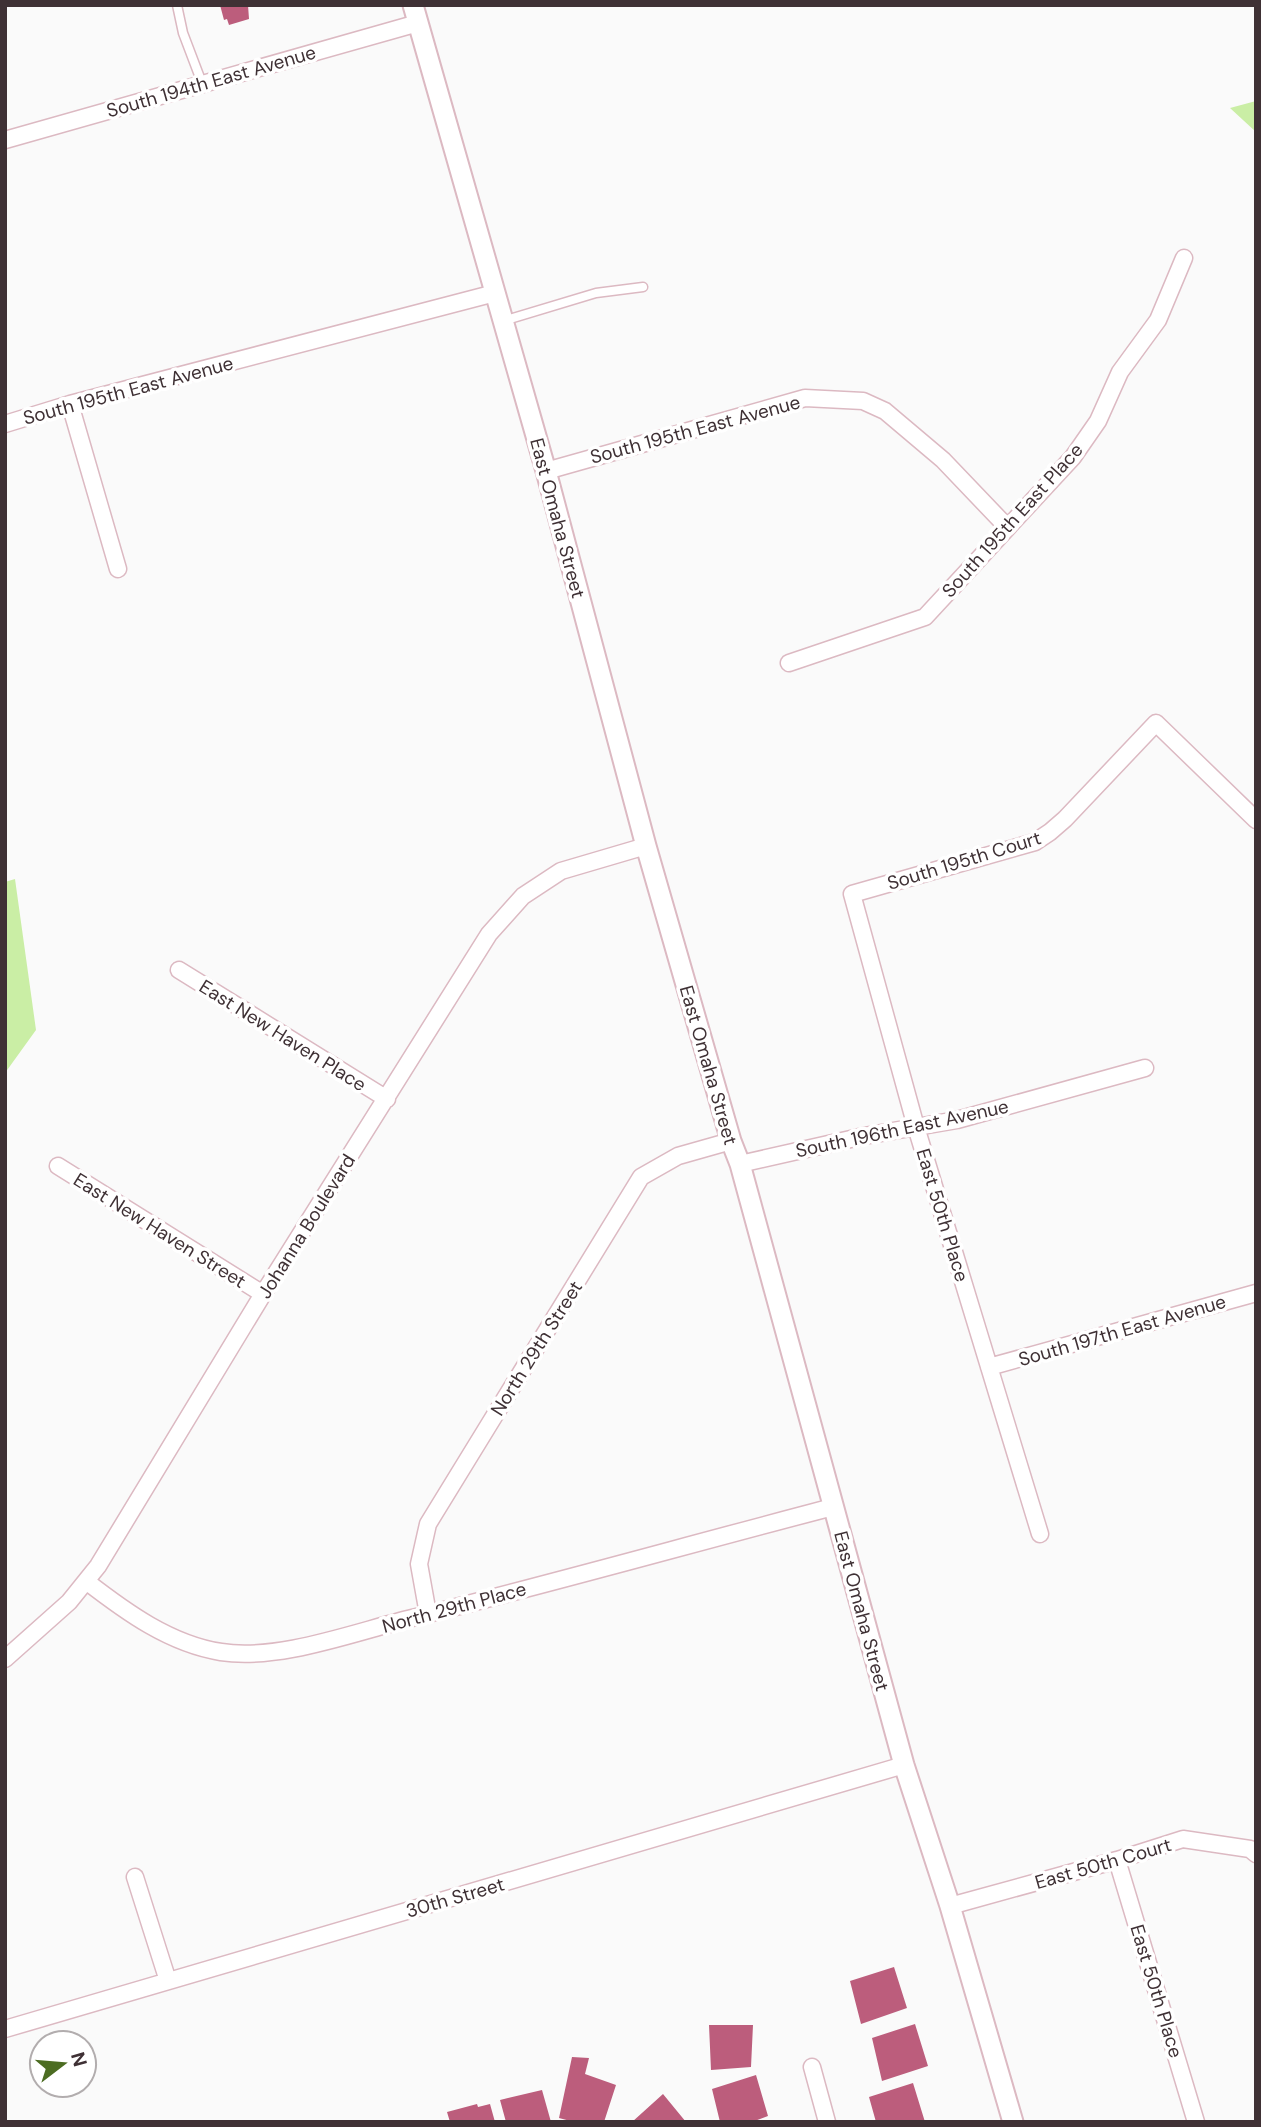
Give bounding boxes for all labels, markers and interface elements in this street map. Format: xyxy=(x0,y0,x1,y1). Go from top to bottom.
street label: South 194th East Avenue xyxy=(104,40,319,123)
street label: South 195th East Avenue xyxy=(20,350,236,431)
street label: South 195th East Avenue xyxy=(587,389,803,470)
street label: East Omaha Street xyxy=(524,435,591,601)
street label: South 195th East Place xyxy=(936,438,1088,603)
street label: South 195th Court xyxy=(884,825,1044,896)
street label: East New Haven Place xyxy=(195,974,371,1097)
street label: East Omaha Street xyxy=(674,982,743,1148)
street label: South 196th East Avenue xyxy=(793,1094,1011,1163)
street label: East 50th Place xyxy=(910,1146,975,1285)
street label: Johanna Boulevard xyxy=(252,1149,361,1303)
street label: East New Haven Street xyxy=(69,1167,251,1294)
street label: North 29th Street xyxy=(485,1276,588,1421)
street label: South 197th East Avenue xyxy=(1015,1289,1229,1372)
street label: East Omaha Street xyxy=(828,1528,895,1694)
street label: North 29th Place xyxy=(379,1576,529,1639)
street label: East 50th Court xyxy=(1032,1832,1174,1895)
street label: 30th Street xyxy=(403,1871,507,1923)
street label: East 50th Place xyxy=(1124,1922,1189,2061)
north arrow xyxy=(28,2029,98,2099)
text: N xyxy=(65,2049,93,2070)

